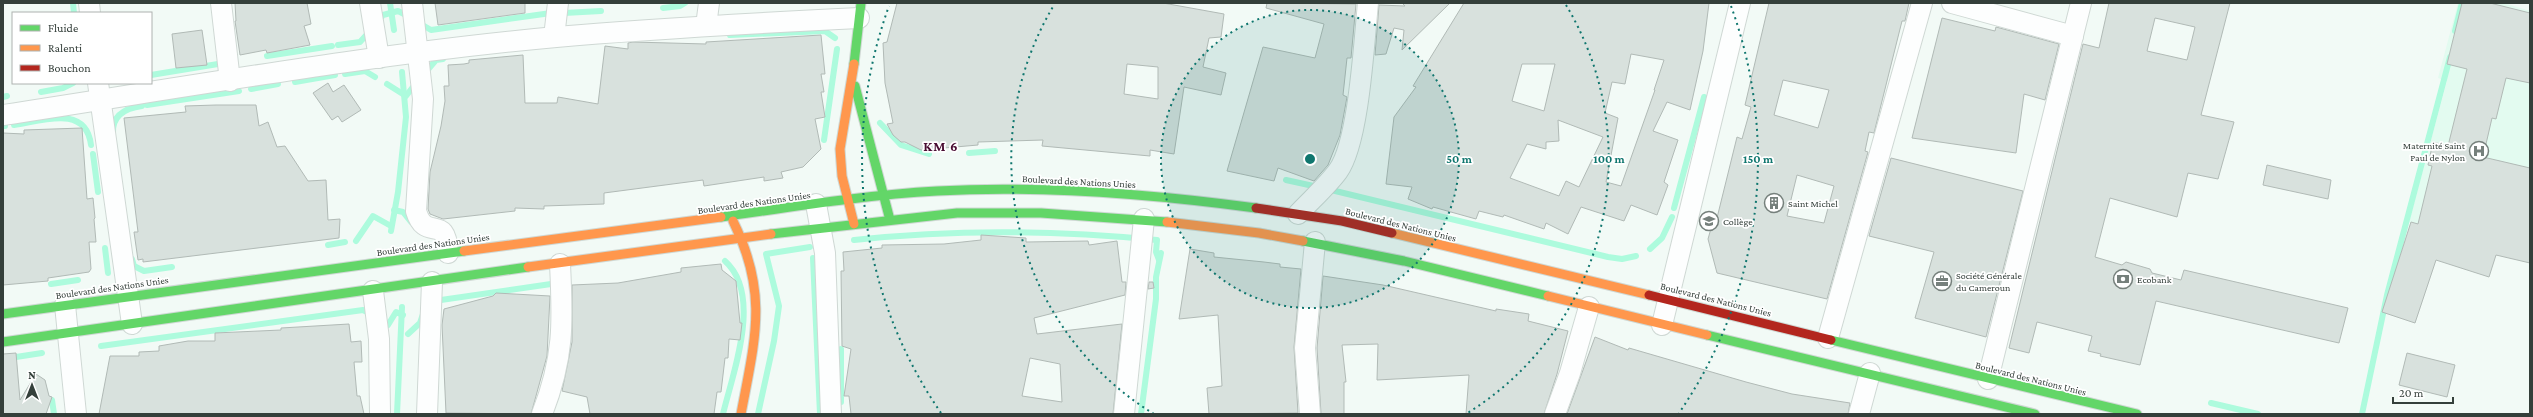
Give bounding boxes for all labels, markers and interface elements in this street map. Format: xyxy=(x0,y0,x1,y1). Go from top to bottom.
legend xyxy=(12,12,152,84)
text: Fluide xyxy=(48,21,78,35)
text: Ralenti xyxy=(48,41,82,55)
text: Bouchon xyxy=(48,61,91,75)
district label: KM 6 xyxy=(923,138,959,154)
place label: Maternité Saint Paul de Nylon xyxy=(2403,140,2466,163)
hospital icon: Maternité Saint Paul de Nylon xyxy=(2468,140,2490,162)
centre of rings xyxy=(1303,152,1317,166)
text: 50 m xyxy=(1446,152,1473,166)
text: 100 m xyxy=(1593,152,1626,166)
text: 150 m xyxy=(1743,152,1774,166)
street label: Boulevard des Nations Unies xyxy=(1022,173,1136,190)
street label: Boulevard des Nations Unies xyxy=(697,189,811,216)
building icon: Saint Michel xyxy=(1763,192,1785,214)
place label: Saint Michel xyxy=(1788,198,1838,209)
street label: Boulevard des Nations Unies xyxy=(1344,205,1458,244)
school or university icon: Collège xyxy=(1698,210,1720,232)
place label: Collège xyxy=(1723,216,1753,227)
street label: Boulevard des Nations Unies xyxy=(376,231,490,258)
bank icon: Ecobank xyxy=(2112,268,2134,290)
office icon: Société Générale du Cameroun xyxy=(1931,270,1953,292)
place label: Société Générale du Cameroun xyxy=(1956,270,2022,293)
street label: Boulevard des Nations Unies xyxy=(55,274,169,301)
place label: Ecobank xyxy=(2137,274,2172,285)
street label: Boulevard des Nations Unies xyxy=(1659,280,1773,319)
street label: Boulevard des Nations Unies xyxy=(1974,359,2088,398)
north arrow xyxy=(12,365,52,405)
text: N xyxy=(28,369,36,381)
scale bar xyxy=(2393,379,2453,405)
text: 20 m xyxy=(2399,386,2424,400)

